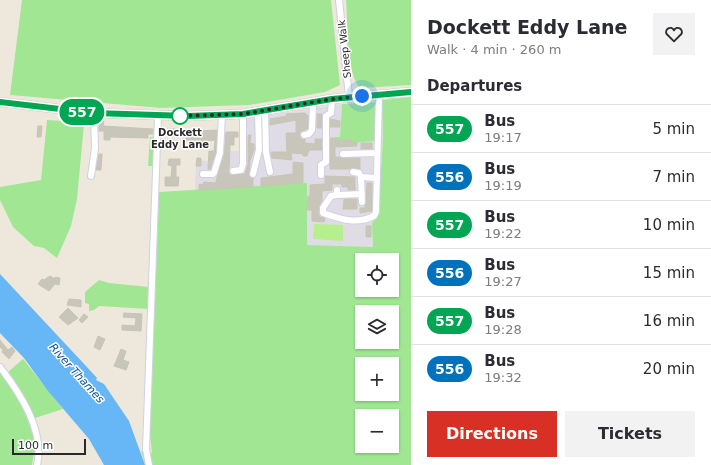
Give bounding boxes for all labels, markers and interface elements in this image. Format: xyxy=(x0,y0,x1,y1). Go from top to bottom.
button: heart xyxy=(653,13,695,55)
text: Dockett Eddy Lane xyxy=(427,16,627,38)
street label: Sheep Walk xyxy=(336,19,353,79)
text: Walk · 4 min · 260 m xyxy=(427,42,561,57)
text: Departures xyxy=(427,77,522,95)
your location xyxy=(352,86,372,106)
line badge: 557 xyxy=(59,99,105,125)
text: 557 xyxy=(67,104,97,120)
marker: Dockett Eddy Lane xyxy=(171,107,189,125)
text: Bus xyxy=(484,112,515,130)
text: 5 min xyxy=(652,120,695,138)
text: 557 xyxy=(435,121,464,137)
place label: Dockett Eddy Lane xyxy=(151,127,209,150)
text: 19:17 xyxy=(484,130,522,145)
text: Bus xyxy=(484,160,515,178)
text: 7 min xyxy=(652,168,695,186)
text: 556 xyxy=(435,169,464,185)
text: 19:19 xyxy=(484,178,522,193)
text: Bus xyxy=(484,208,515,226)
text: 10 min xyxy=(643,216,695,234)
text: 557 xyxy=(435,217,464,233)
text: 19:22 xyxy=(484,226,522,241)
map controls xyxy=(355,253,399,453)
button: locate xyxy=(355,253,399,297)
text: Bus xyxy=(484,256,515,274)
text: 15 min xyxy=(643,264,695,282)
text: 556 xyxy=(435,265,464,281)
text: 19:27 xyxy=(484,274,522,289)
text: Bus xyxy=(484,304,515,322)
button: layers xyxy=(355,305,399,349)
text: 16 min xyxy=(643,312,695,330)
text: 557 xyxy=(435,313,464,329)
text: 19:28 xyxy=(484,322,522,337)
water label: River Thames xyxy=(46,341,107,406)
text: Bus xyxy=(484,352,515,370)
button: + xyxy=(355,357,399,401)
text: 20 min xyxy=(643,360,695,378)
text: 556 xyxy=(435,361,464,377)
text: 19:32 xyxy=(484,370,522,385)
button: − xyxy=(355,409,399,453)
button: Directions xyxy=(427,411,557,457)
button: Tickets xyxy=(565,411,695,457)
scale bar xyxy=(12,437,86,456)
text: 100 m xyxy=(18,439,53,452)

